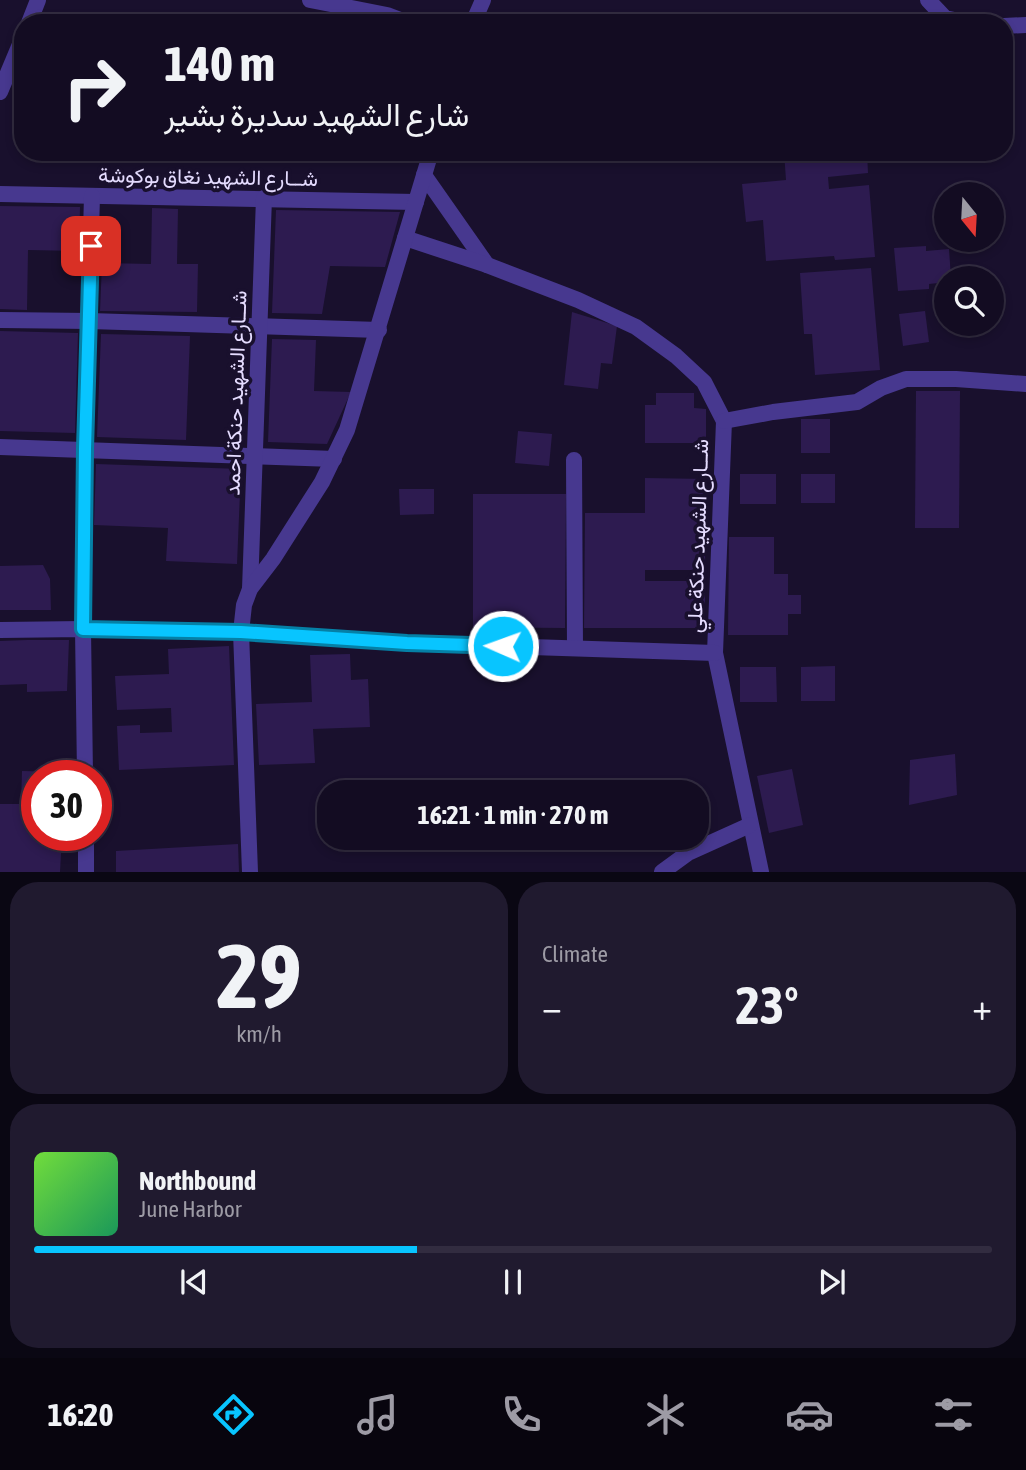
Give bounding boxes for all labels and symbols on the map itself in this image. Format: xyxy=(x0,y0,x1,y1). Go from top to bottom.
street label: شــارع الشهيد نغاق بوكوشة xyxy=(98,162,318,193)
north arrow xyxy=(934,182,1004,252)
pin xyxy=(61,216,121,276)
street label: شــارع الشهيد حنكة احمد xyxy=(219,290,254,496)
street label: شــارع الشهيد حنكة علي xyxy=(682,438,718,634)
position arrow xyxy=(466,609,540,683)
speed limit sign: 30 xyxy=(21,760,112,851)

